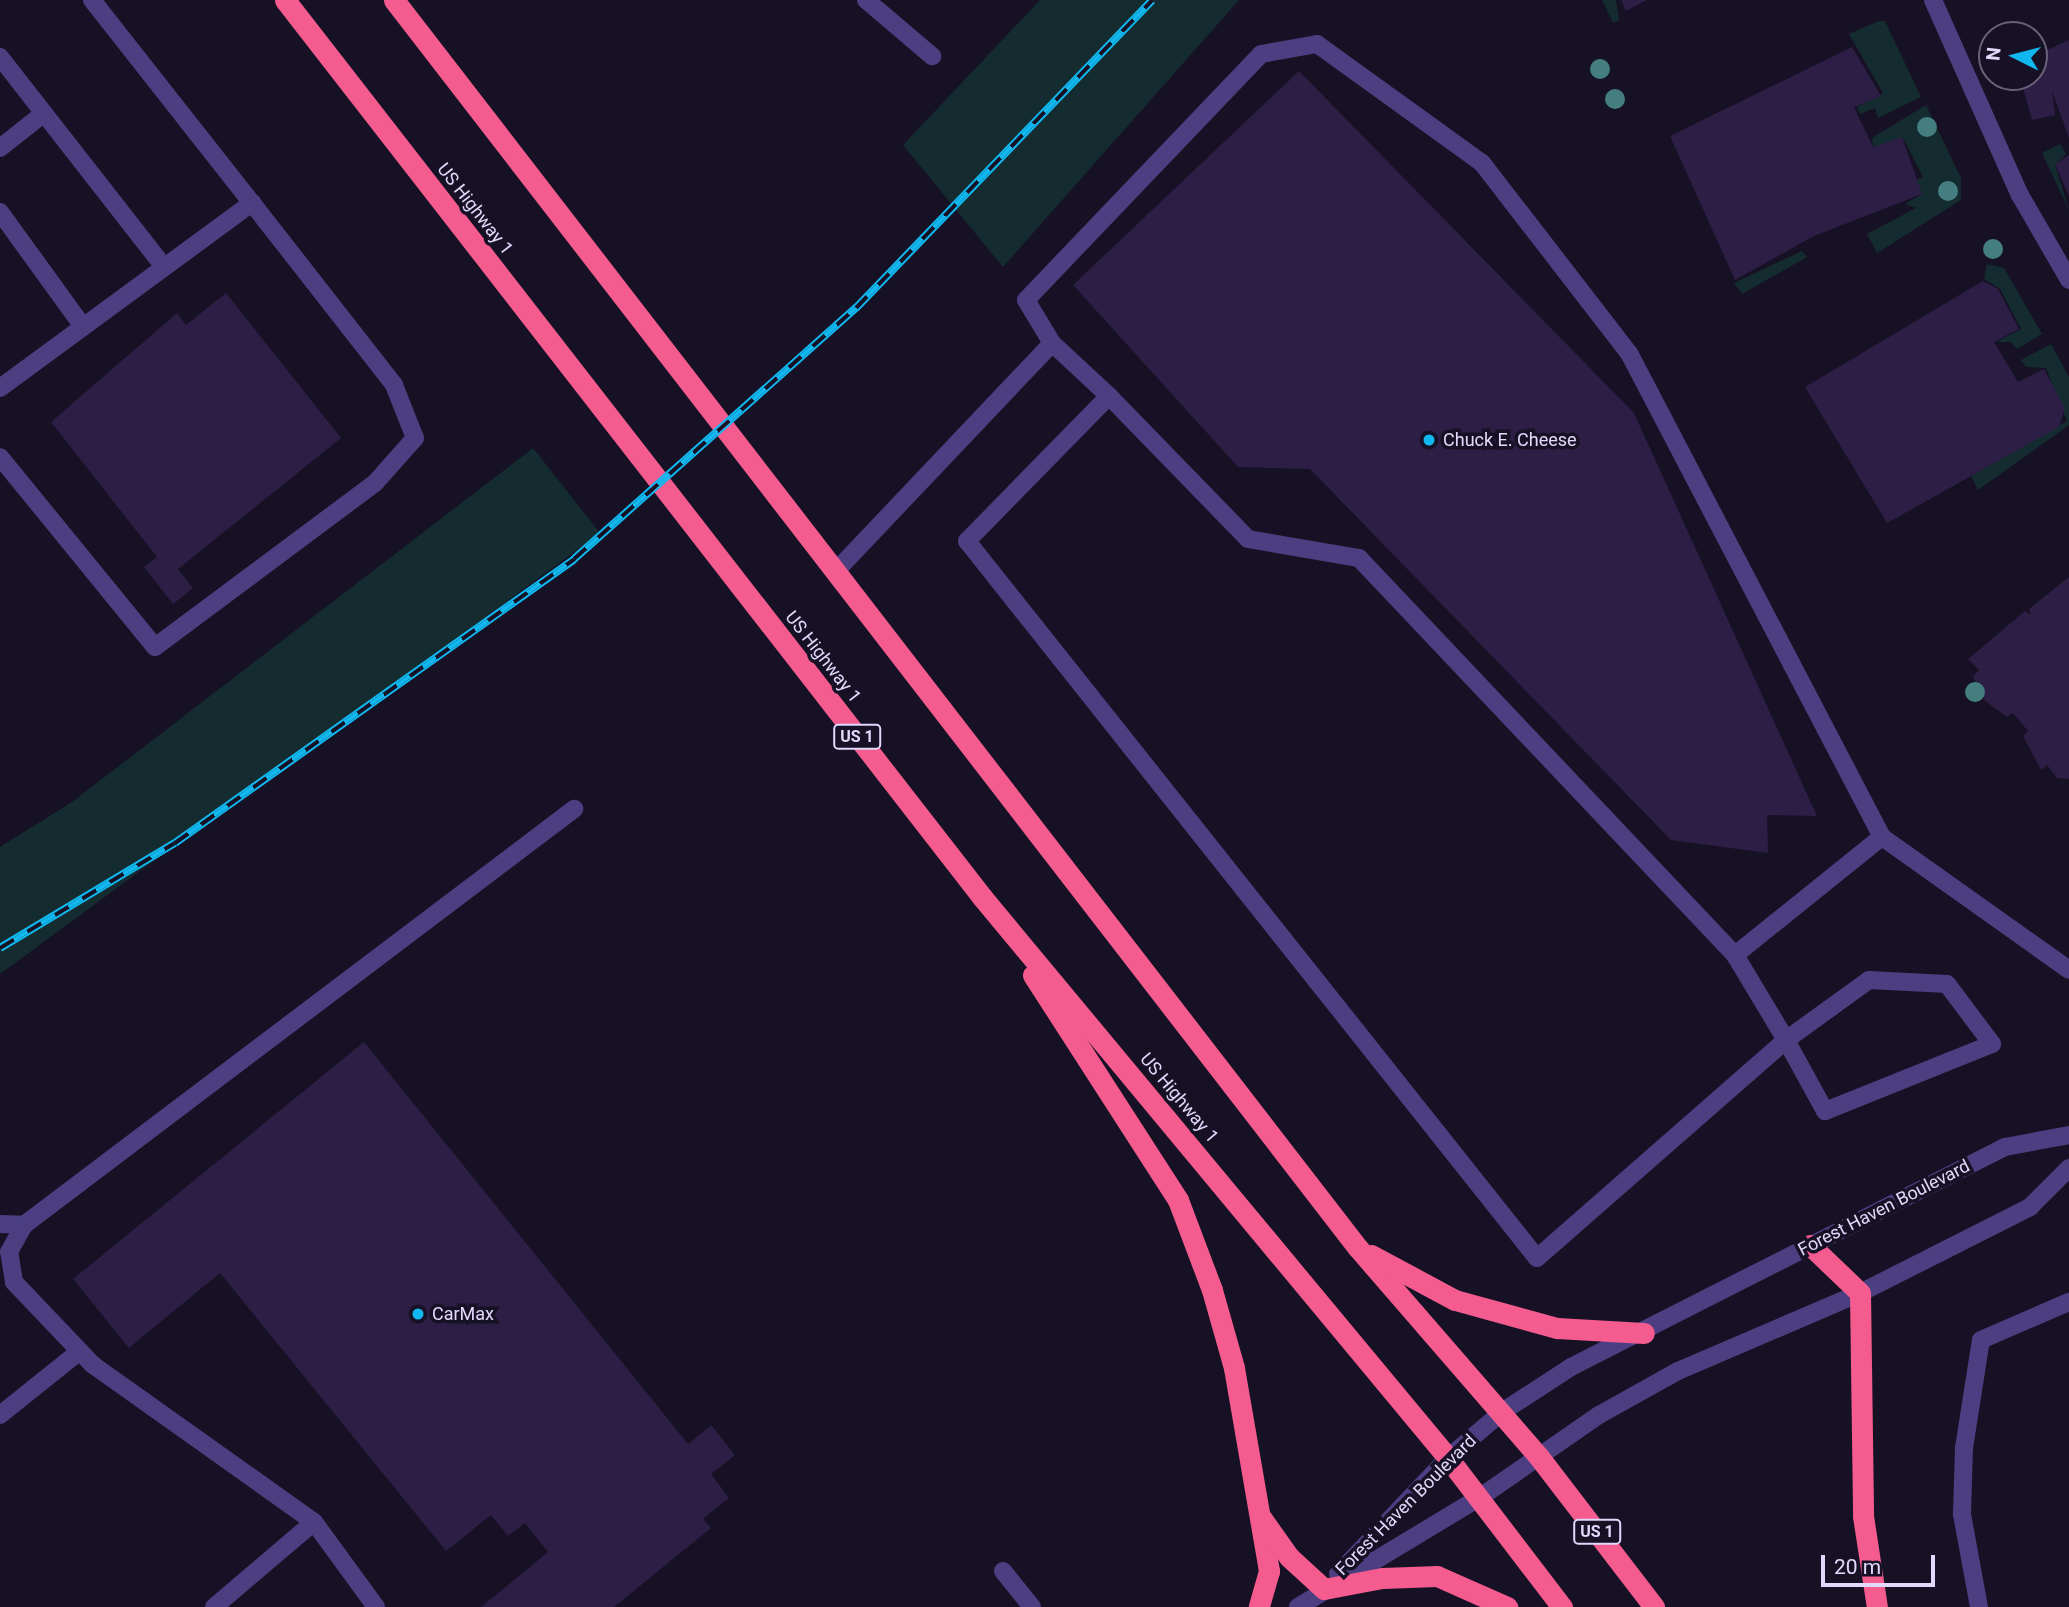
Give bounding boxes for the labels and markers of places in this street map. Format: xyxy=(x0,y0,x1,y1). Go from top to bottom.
place label: Chuck E. Cheese xyxy=(1443,429,1577,451)
marker: Chuck E. Cheese xyxy=(1421,432,1437,448)
place label: CarMax xyxy=(432,1303,494,1325)
marker: CarMax xyxy=(410,1306,426,1322)

